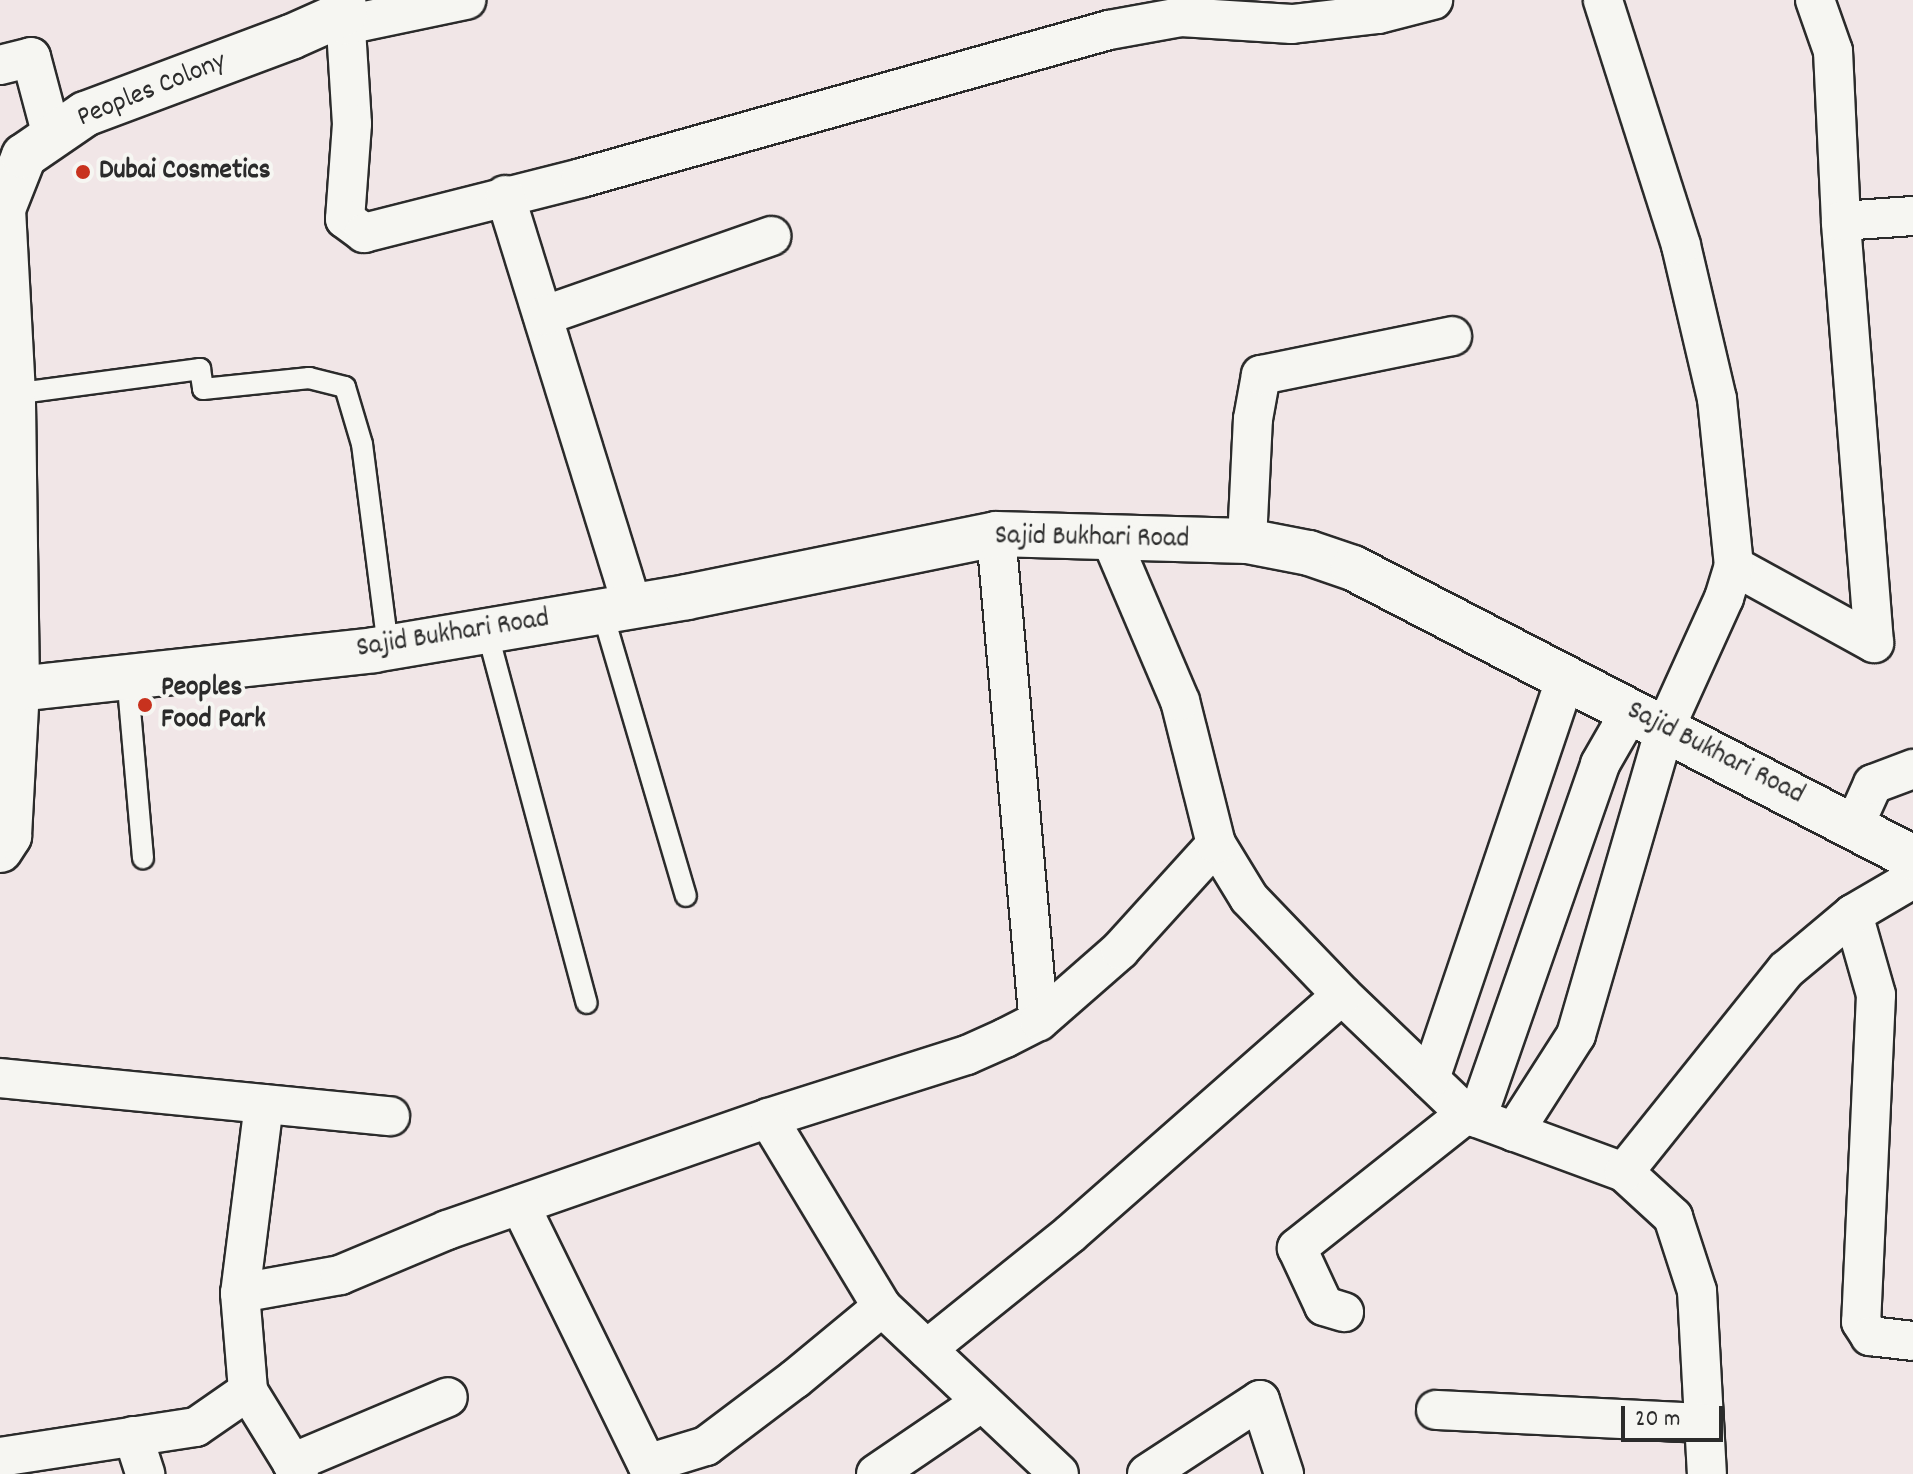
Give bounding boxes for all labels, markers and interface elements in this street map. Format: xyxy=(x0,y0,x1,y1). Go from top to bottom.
street label: Peoples Colony xyxy=(73,46,231,136)
place label: Dubai Cosmetics xyxy=(99,155,270,189)
marker: Dubai Cosmetics xyxy=(74,163,92,181)
street label: Sajid Bukhari Road xyxy=(994,521,1190,557)
street label: Sajid Bukhari Road xyxy=(354,603,552,667)
place label: Peoples Food Park xyxy=(161,672,266,738)
street label: Sajid Bukhari Road xyxy=(1621,695,1809,813)
marker: Peoples Food Park xyxy=(136,696,154,714)
scale bar xyxy=(1625,1390,1727,1440)
text: 20 m xyxy=(1635,1403,1681,1437)

